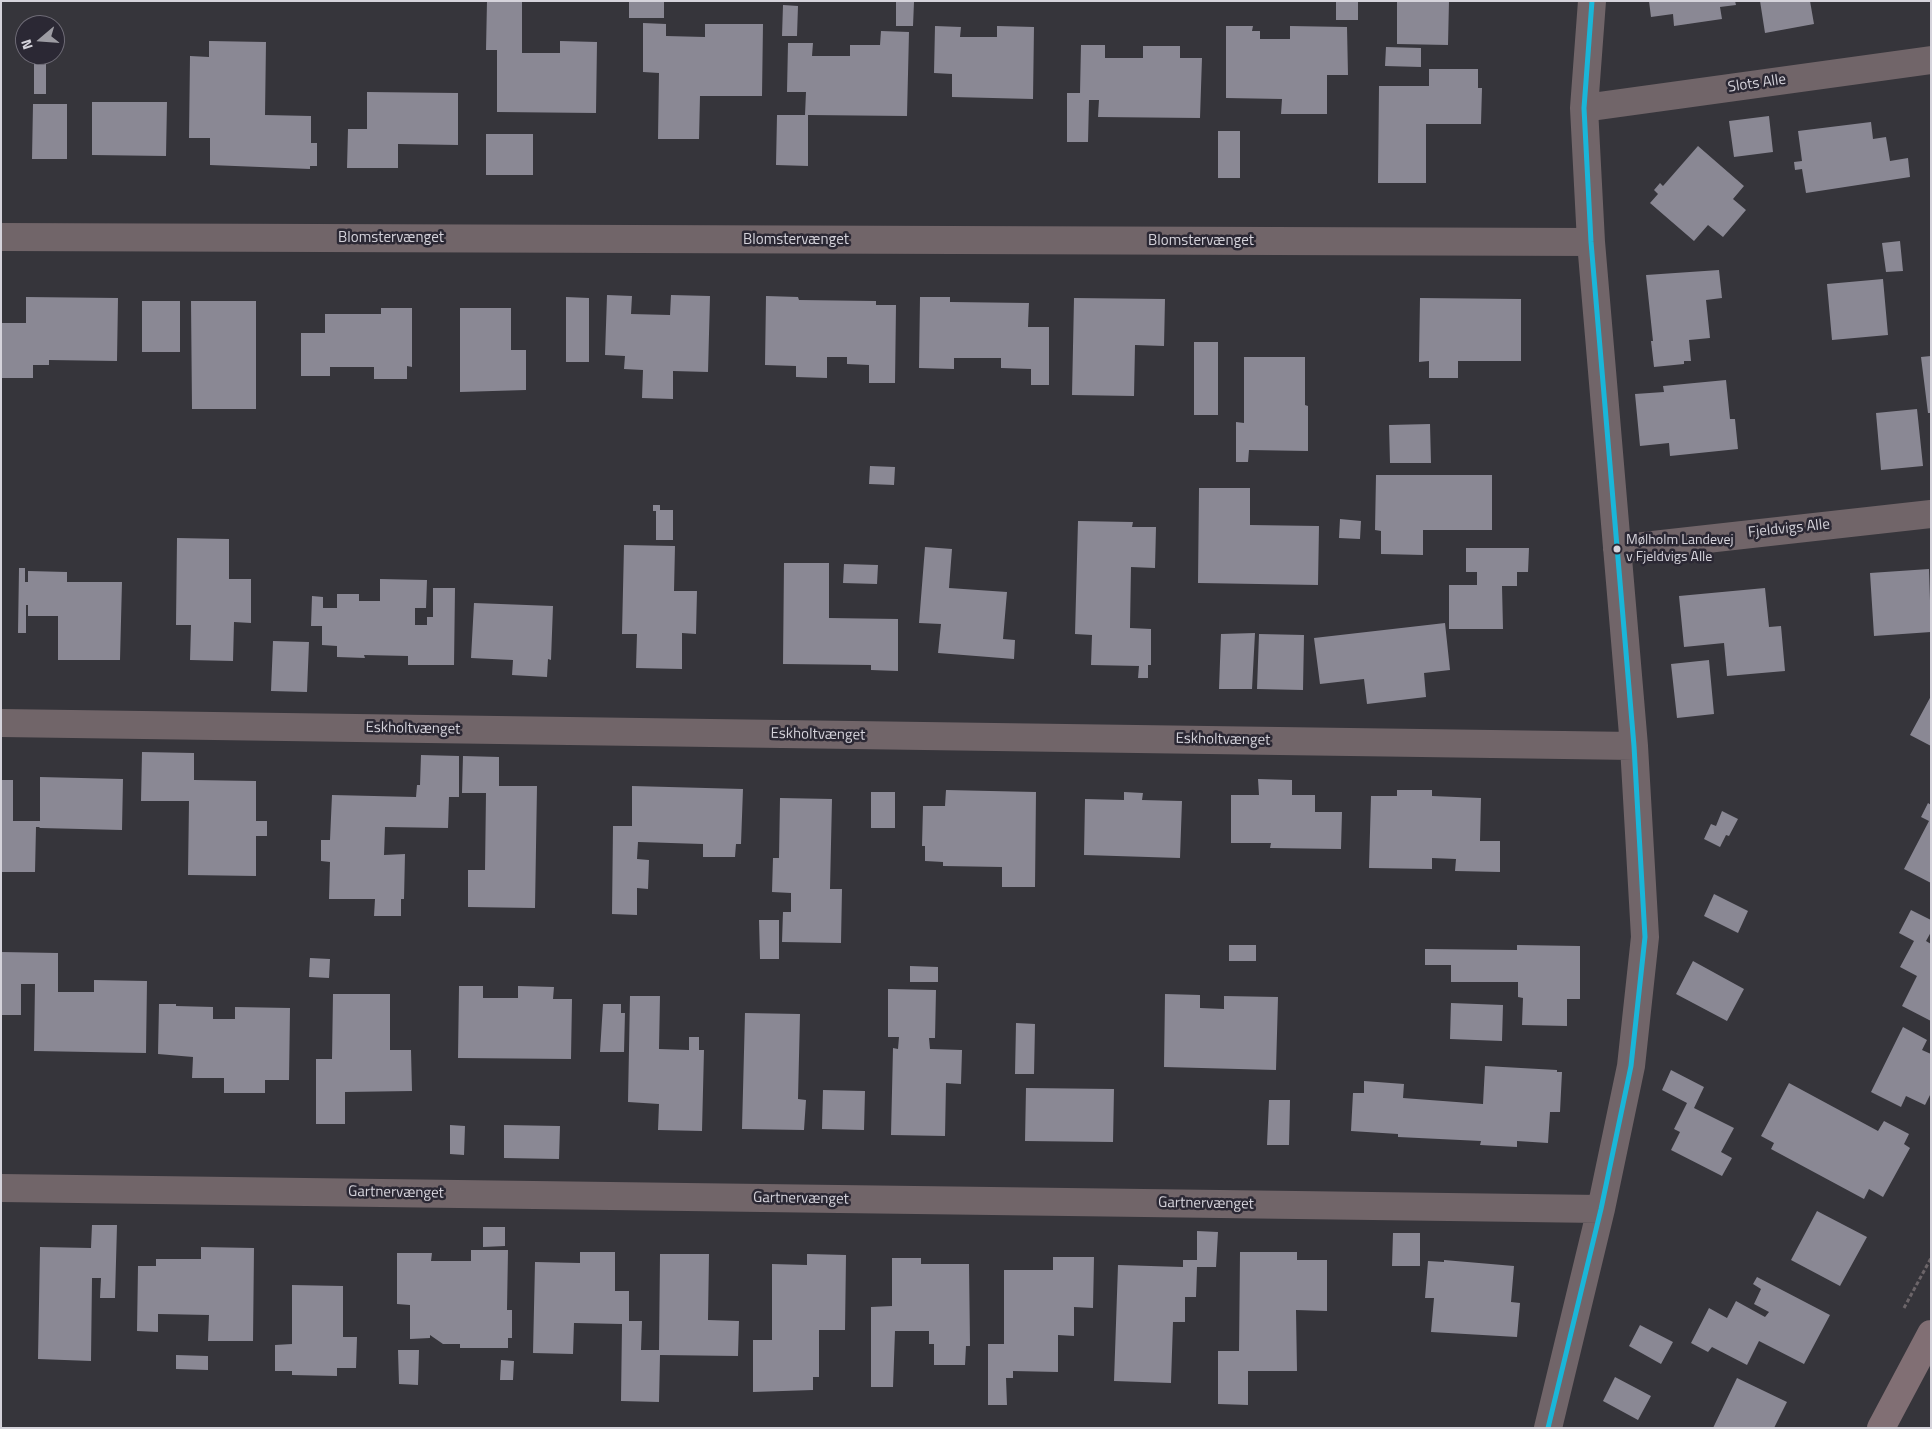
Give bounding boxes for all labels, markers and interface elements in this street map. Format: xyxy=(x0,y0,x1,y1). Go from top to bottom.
north arrow xyxy=(15,15,65,65)
text: N xyxy=(15,37,38,52)
street label: Slots Alle xyxy=(1727,71,1787,97)
street label: Blomstervænget xyxy=(338,229,444,247)
street label: Blomstervænget xyxy=(743,231,849,249)
street label: Blomstervænget xyxy=(1148,232,1254,250)
street label: Fjeldvigs Alle xyxy=(1747,516,1831,542)
place label: Mølholm Landevej v Fjeldvigs Alle xyxy=(1626,533,1734,566)
marker: Mølholm Landevej v Fjeldvigs Alle xyxy=(1612,544,1622,554)
street label: Eskholtvænget xyxy=(365,719,461,739)
street label: Eskholtvænget xyxy=(770,725,866,745)
street label: Eskholtvænget xyxy=(1175,730,1271,750)
street label: Gartnervænget xyxy=(348,1183,444,1203)
street label: Gartnervænget xyxy=(753,1189,849,1209)
street label: Gartnervænget xyxy=(1158,1194,1254,1214)

